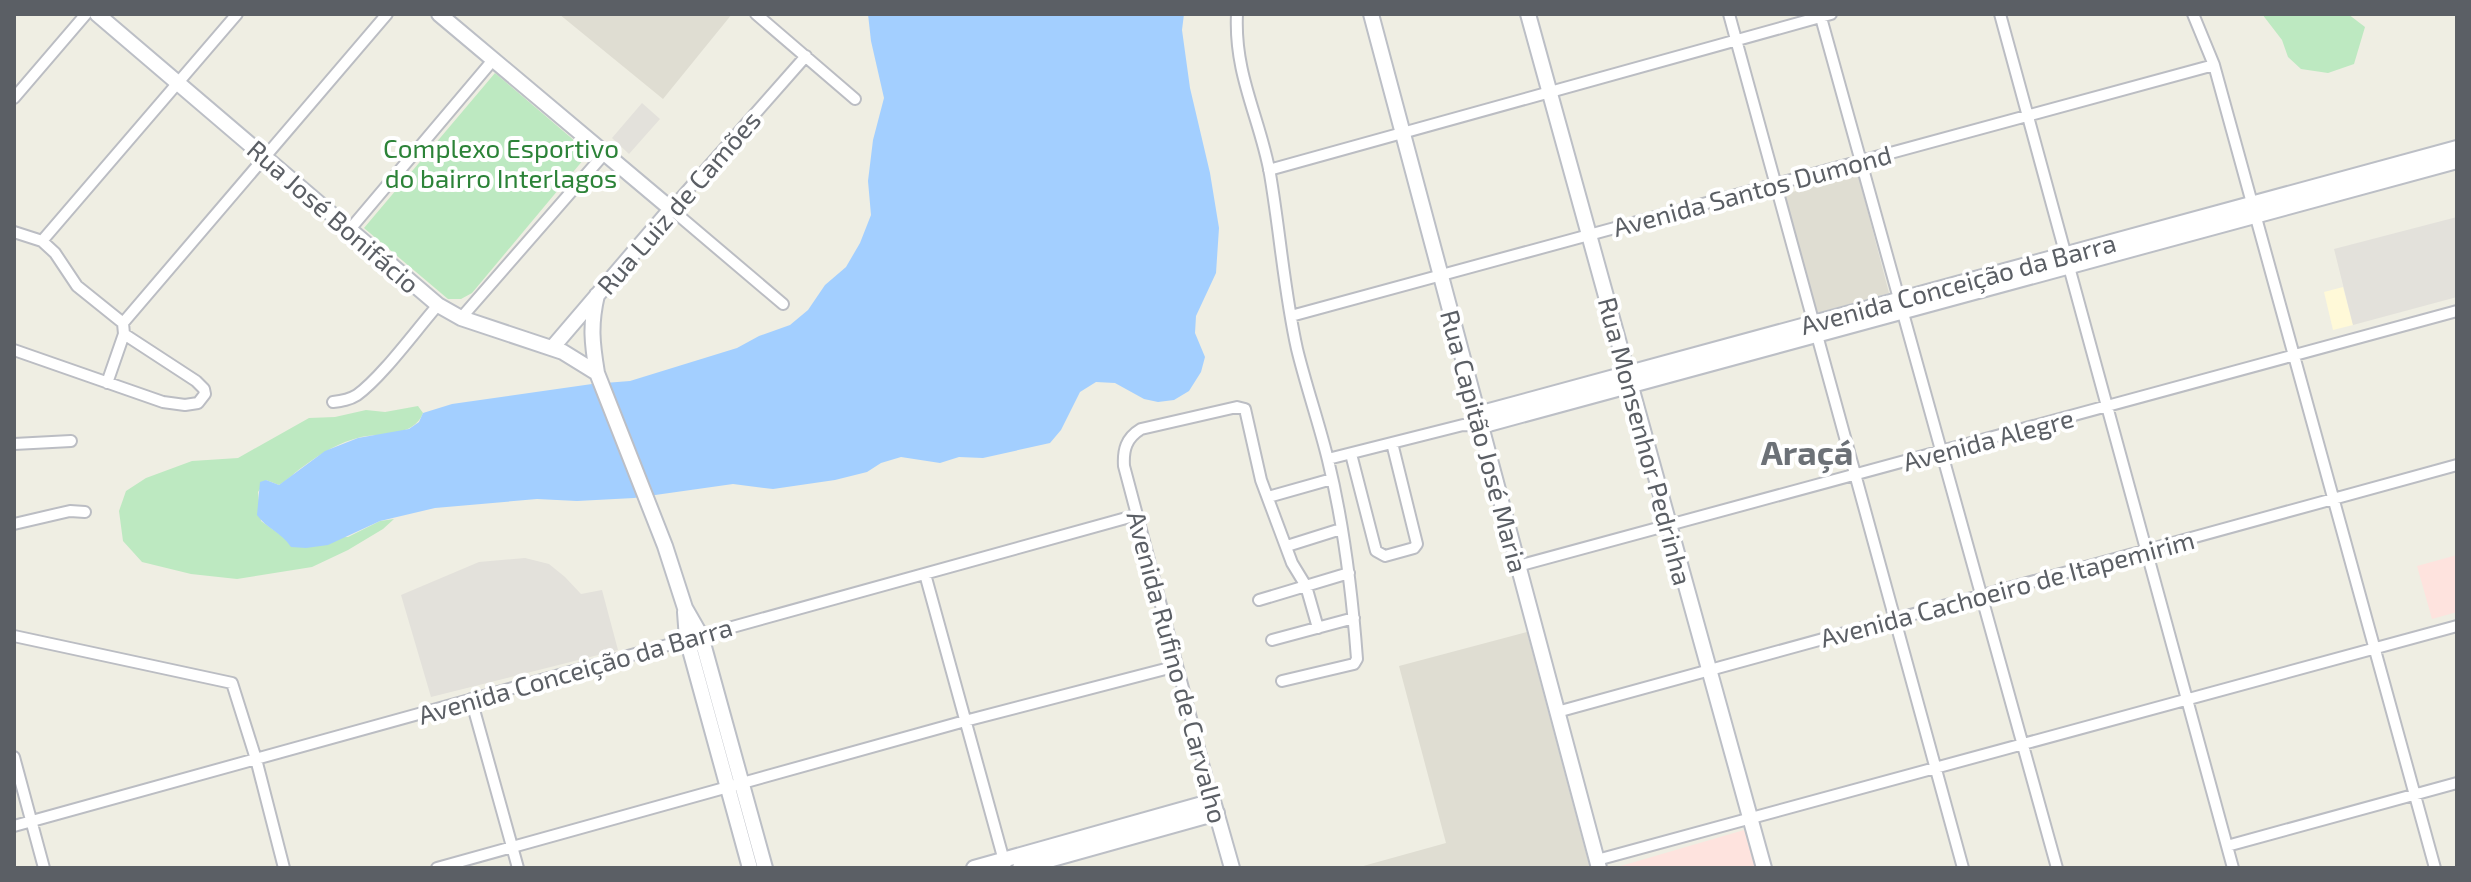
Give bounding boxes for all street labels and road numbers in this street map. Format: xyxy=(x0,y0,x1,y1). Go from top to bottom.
street label: Rua Luiz de Camões xyxy=(590,104,766,300)
street label: Rua José Bonifácio xyxy=(242,133,426,299)
street label: Avenida Santos Dumond xyxy=(1609,138,1895,242)
street label: Avenida Conceição da Barra xyxy=(1797,226,2120,342)
street label: Rua Monsenhor Pedrinha xyxy=(1593,294,1699,588)
street label: Rua Capitão José Maria xyxy=(1435,306,1535,576)
street label: Avenida Alegre xyxy=(1899,401,2077,477)
street label: Avenida Rufino de Carvalho xyxy=(1121,508,1235,826)
street label: Avenida Cachoeiro de Itapemirim xyxy=(1817,523,2197,653)
street label: Avenida Conceição da Barra xyxy=(414,610,736,732)

